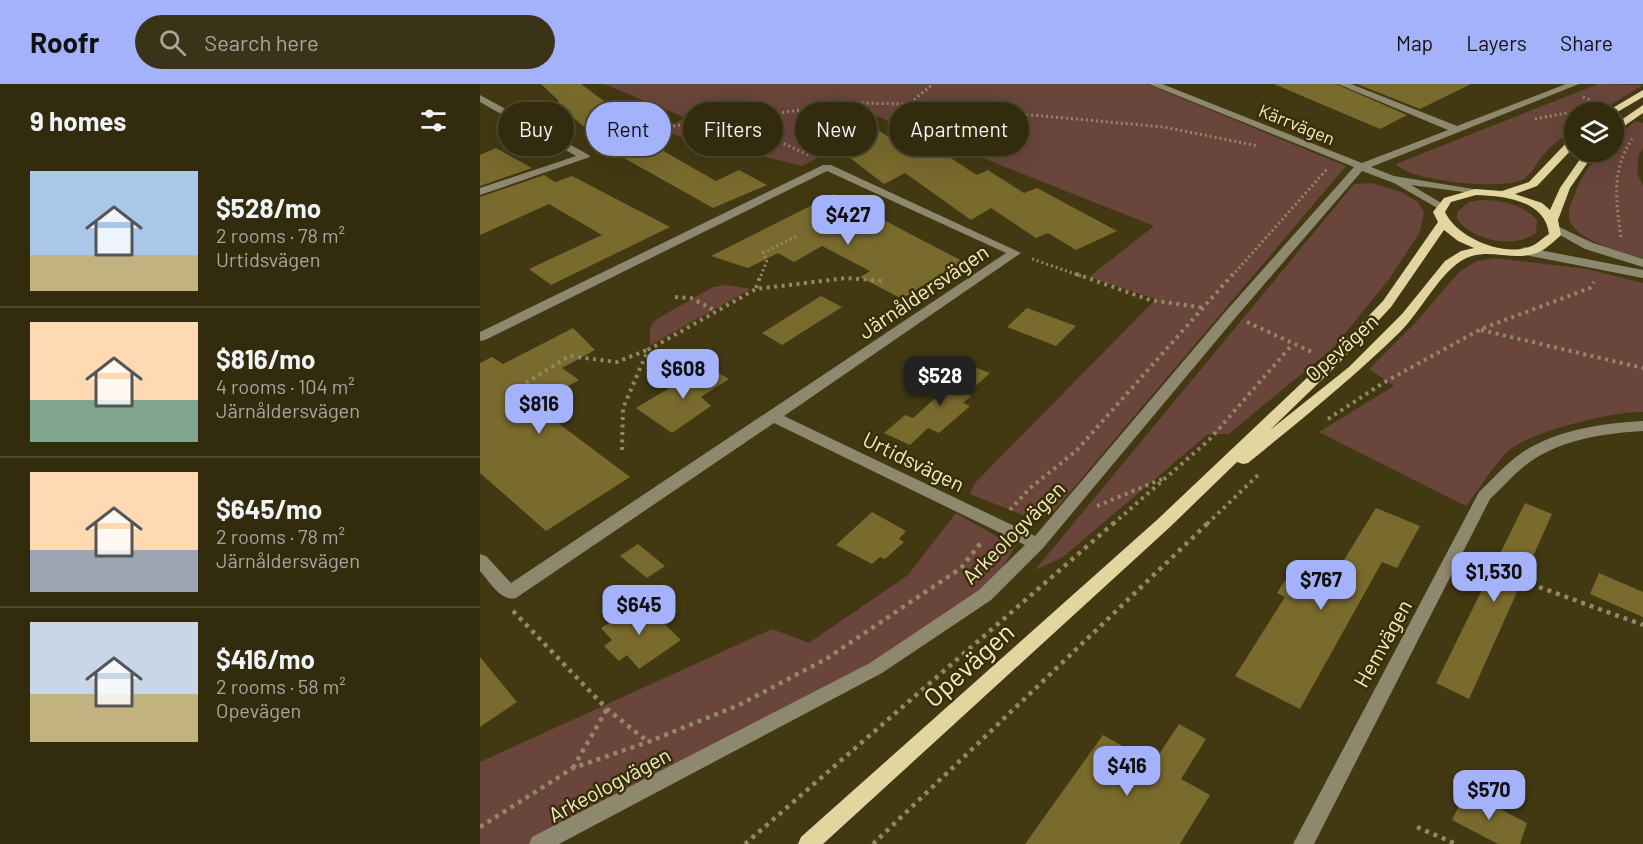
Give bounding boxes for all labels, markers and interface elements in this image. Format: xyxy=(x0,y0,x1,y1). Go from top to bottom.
search box xyxy=(135,15,555,69)
text: Roofr xyxy=(30,25,99,59)
icon: search xyxy=(156,26,189,59)
text: Search here xyxy=(204,29,319,55)
text: Map xyxy=(1396,30,1433,55)
text: Layers xyxy=(1466,30,1527,55)
text: Share xyxy=(1560,30,1613,55)
street label: Kärrvägen xyxy=(1256,99,1338,149)
chip: Buy xyxy=(498,102,574,156)
chip: Rent xyxy=(586,102,671,156)
chip: Filters xyxy=(683,102,783,156)
chip: New xyxy=(795,102,877,156)
chip: Apartment xyxy=(889,102,1029,156)
map controls xyxy=(1564,102,1624,162)
button: layers xyxy=(1564,102,1624,162)
icon: filters xyxy=(417,104,450,137)
text: 9 homes xyxy=(30,105,126,136)
text: $528/mo xyxy=(216,192,321,223)
icon: home xyxy=(78,195,150,267)
pin: $427 xyxy=(812,195,884,246)
text: $427 xyxy=(826,202,870,226)
text: 2 rooms · 78 m² xyxy=(216,223,345,247)
street label: Järnåldersvägen xyxy=(853,238,993,344)
text: Urtidsvägen xyxy=(216,247,320,271)
street label: Opevägen xyxy=(1299,308,1383,386)
text: $816/mo xyxy=(216,343,315,374)
icon: home xyxy=(78,346,150,418)
pin: $608 xyxy=(647,349,719,400)
text: $608 xyxy=(661,356,705,380)
pin: $528 xyxy=(904,356,976,407)
text: $528 xyxy=(918,363,962,387)
text: 4 rooms · 104 m² xyxy=(216,374,355,398)
pin: $816 xyxy=(503,384,575,435)
text: $816 xyxy=(519,391,559,415)
text: Järnåldersvägen xyxy=(216,398,360,422)
street label: Urtidsvägen xyxy=(859,426,969,496)
street label: Arkeologvägen xyxy=(956,475,1070,589)
text: $645/mo xyxy=(216,493,322,524)
icon: home xyxy=(78,496,150,568)
text: 2 rooms · 78 m² xyxy=(216,524,345,548)
text: Järnåldersvägen xyxy=(216,548,360,572)
pin: $1,530 xyxy=(1445,552,1543,603)
text: $1,530 xyxy=(1466,559,1522,583)
pin: $767 xyxy=(1285,560,1357,611)
text: $767 xyxy=(1300,567,1342,591)
pin: $645 xyxy=(603,585,675,636)
text: $645 xyxy=(616,592,662,616)
street label: Hemvägen xyxy=(1348,595,1416,691)
street label: Opevägen xyxy=(916,615,1020,713)
text: $416/mo xyxy=(216,643,315,674)
icon: home xyxy=(78,646,150,718)
text: 2 rooms · 58 m² xyxy=(216,674,346,698)
text: Opevägen xyxy=(216,698,301,722)
street label: Arkeologvägen xyxy=(544,741,674,827)
pin: $416 xyxy=(1091,746,1163,797)
text: $416 xyxy=(1107,753,1147,777)
pin: $570 xyxy=(1453,770,1525,821)
text: $570 xyxy=(1467,777,1511,801)

